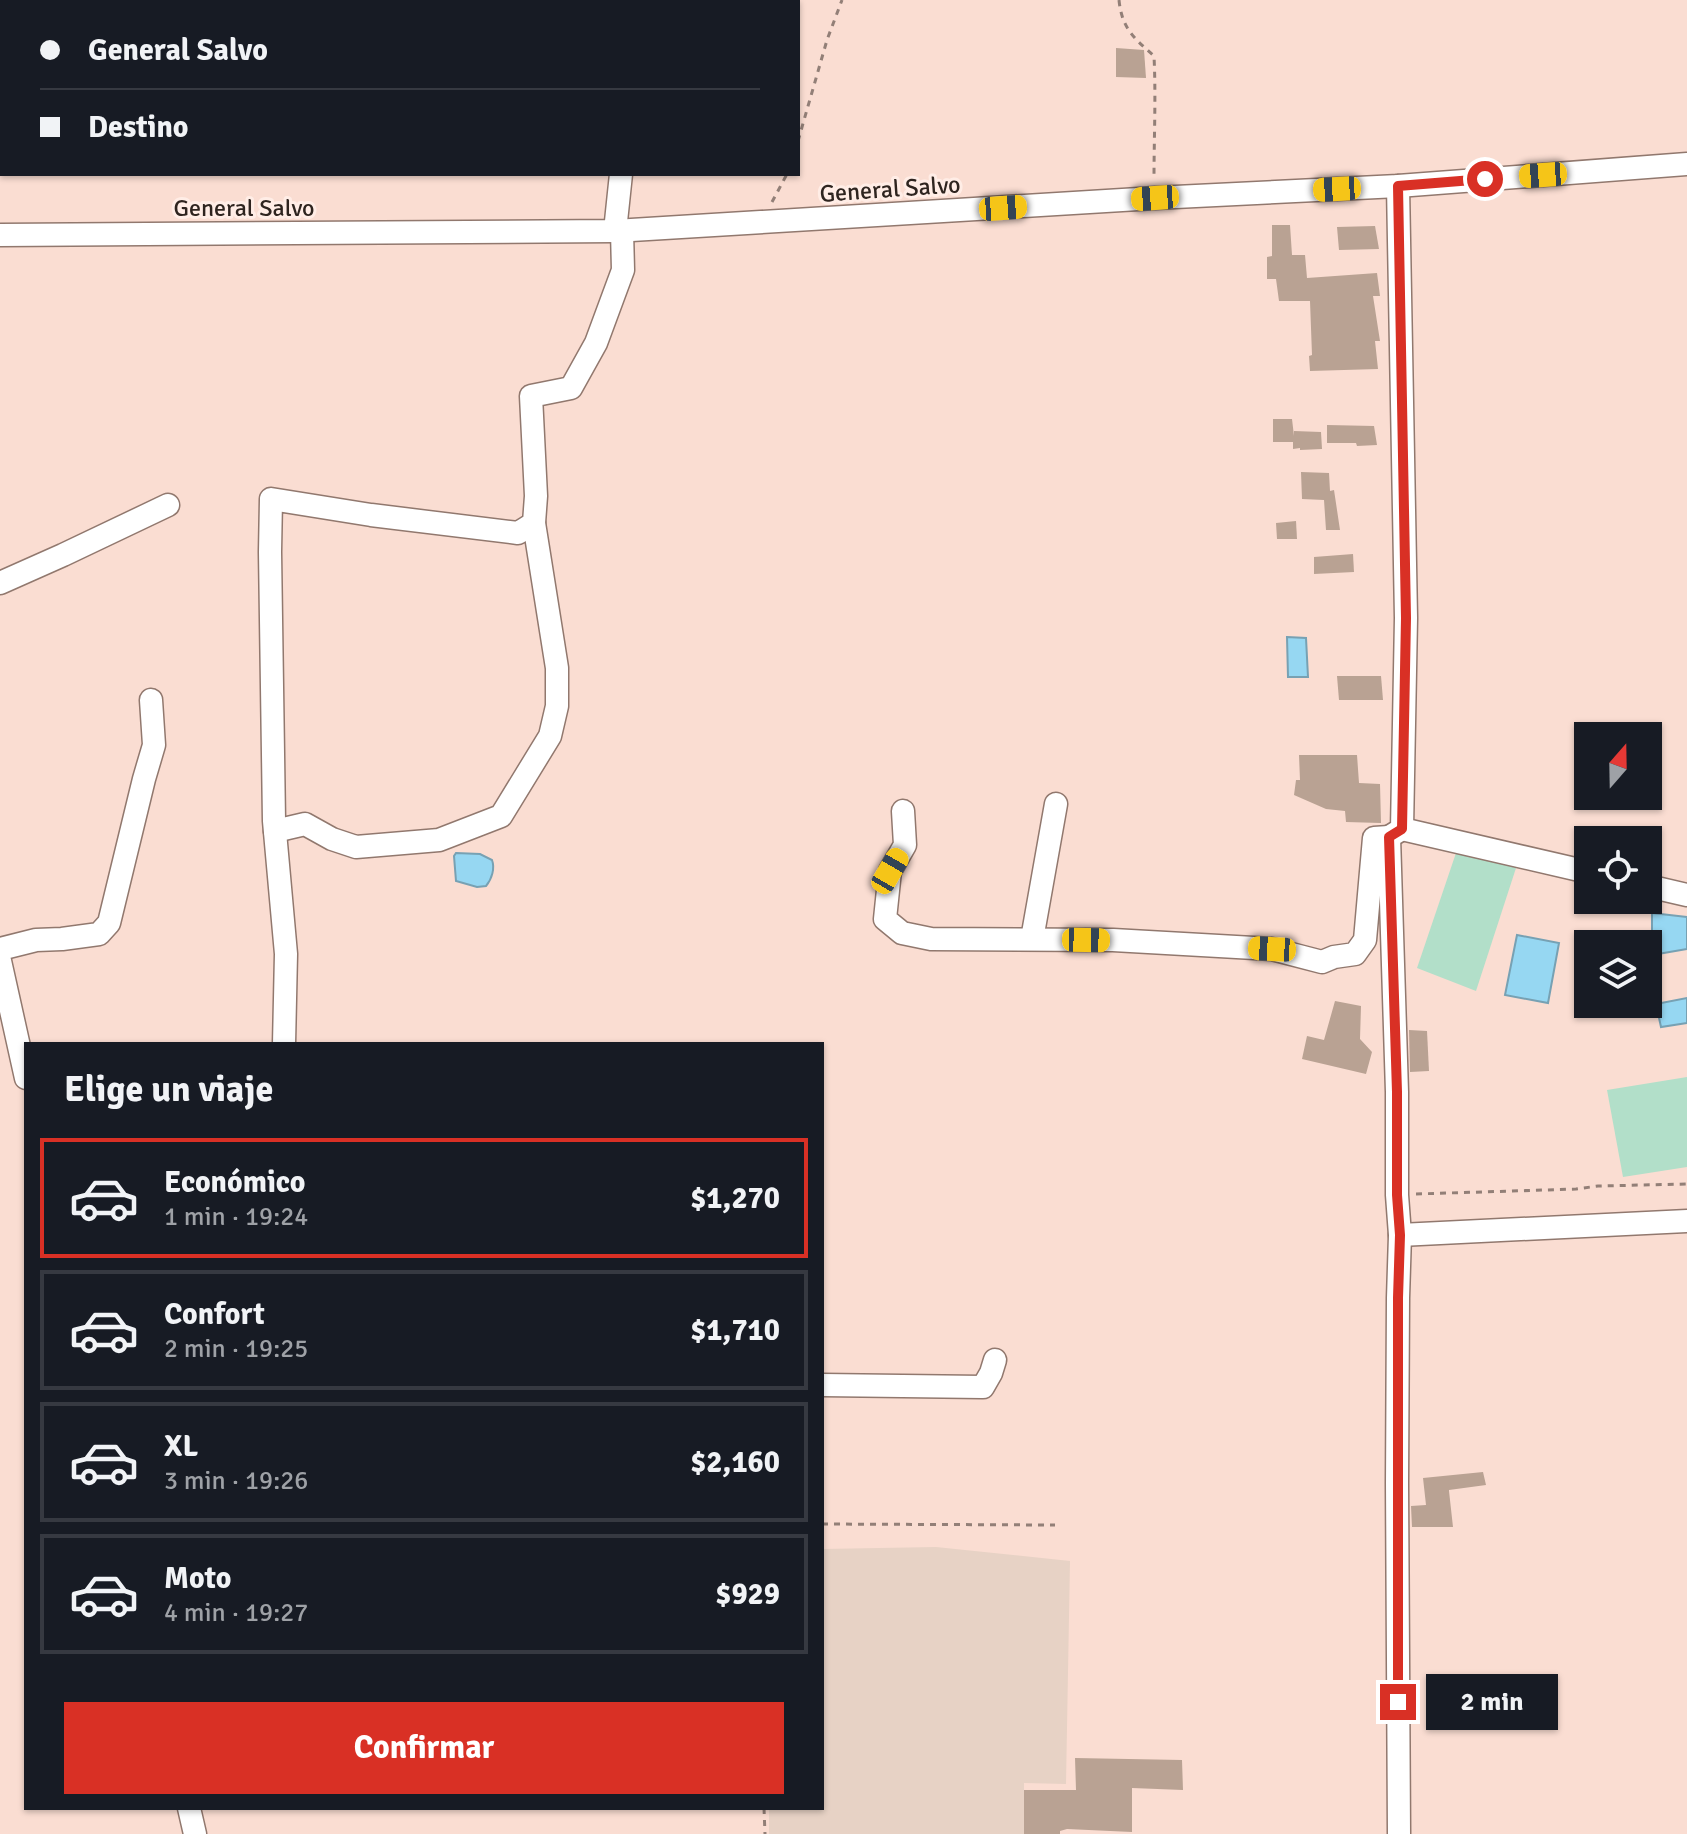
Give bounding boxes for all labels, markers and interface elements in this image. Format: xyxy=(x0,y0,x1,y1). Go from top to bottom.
text: General Salvo xyxy=(88,32,268,69)
text: Destino xyxy=(88,109,189,146)
route start xyxy=(1467,161,1503,197)
car xyxy=(1518,161,1568,189)
street label: General Salvo xyxy=(819,169,961,209)
car xyxy=(1312,176,1362,202)
car xyxy=(1130,184,1180,212)
street label: General Salvo xyxy=(173,193,315,223)
car xyxy=(978,194,1028,222)
north arrow xyxy=(1574,722,1662,810)
map controls xyxy=(1574,722,1662,1018)
button: locate xyxy=(1574,826,1662,914)
car xyxy=(868,844,912,898)
car xyxy=(1062,928,1110,952)
button: layers xyxy=(1574,930,1662,1018)
car xyxy=(1247,936,1297,962)
text: Elige un viaje xyxy=(64,1067,273,1112)
icon: car xyxy=(68,1162,140,1234)
text: Económico xyxy=(164,1164,306,1201)
text: $1,270 xyxy=(690,1180,780,1217)
text: 1 min · 19:24 xyxy=(164,1201,308,1233)
icon: car xyxy=(68,1294,140,1366)
text: Confort xyxy=(164,1296,265,1333)
text: $1,710 xyxy=(690,1312,780,1349)
text: 2 min · 19:25 xyxy=(164,1333,308,1365)
icon: car xyxy=(68,1426,140,1498)
text: XL xyxy=(164,1428,198,1465)
text: $2,160 xyxy=(690,1444,780,1481)
text: 3 min · 19:26 xyxy=(164,1465,308,1497)
icon: car xyxy=(68,1558,140,1630)
text: Moto xyxy=(164,1560,231,1597)
text: $929 xyxy=(715,1576,780,1613)
text: 4 min · 19:27 xyxy=(164,1597,308,1629)
callout: 2 min xyxy=(1426,1674,1558,1730)
route end xyxy=(1380,1684,1416,1720)
text: 2 min xyxy=(1461,1686,1523,1718)
button: Confirmar xyxy=(64,1702,784,1794)

